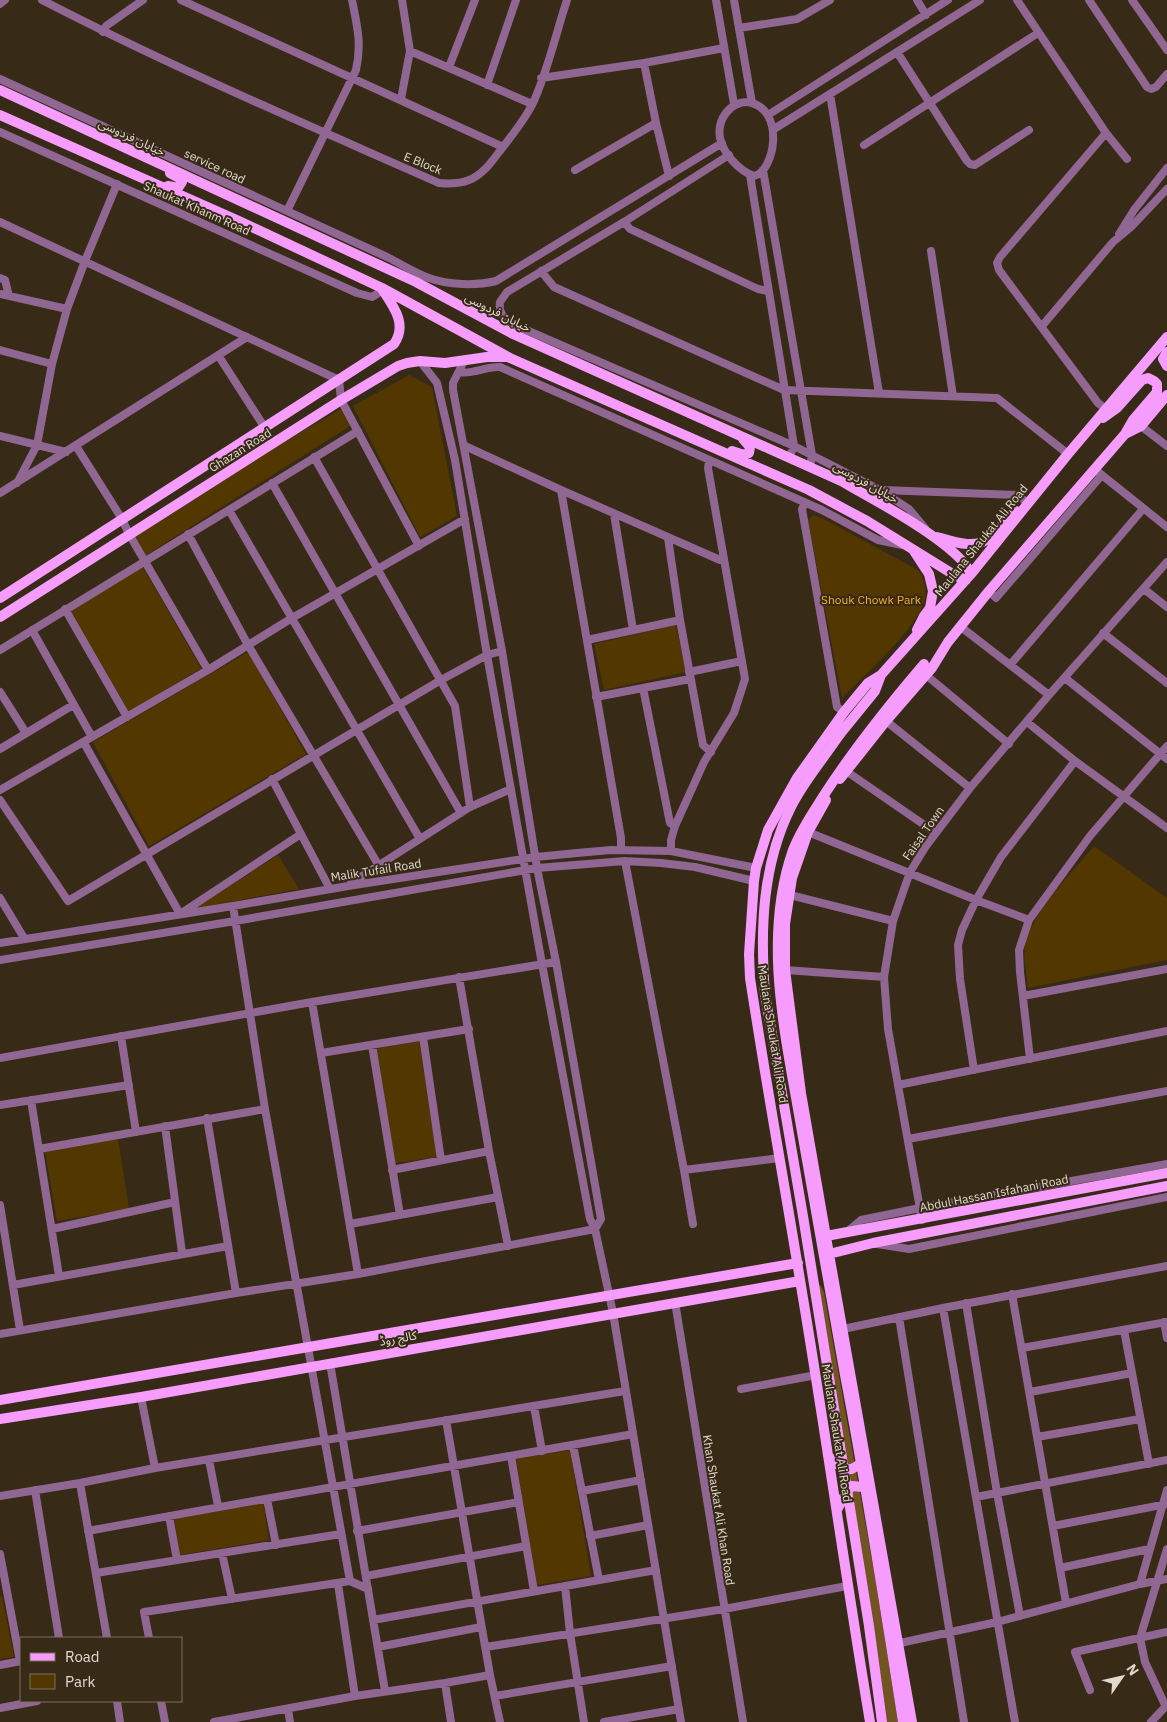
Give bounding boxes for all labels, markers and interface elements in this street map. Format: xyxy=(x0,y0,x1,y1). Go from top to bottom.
street label: خیابان فردوسی xyxy=(96,115,168,159)
street label: service road xyxy=(182,145,248,187)
street label: E Block xyxy=(402,149,445,178)
street label: Shaukat Khanm Road xyxy=(141,178,253,238)
street label: خیابان فردوسی xyxy=(463,289,533,335)
street label: Ghazan Road xyxy=(206,425,274,475)
street label: خیابان فردوسی xyxy=(831,458,901,506)
street label: Maulana Shaukat Ali Road xyxy=(931,481,1031,599)
park label: Shouk Chowk Park xyxy=(821,592,922,607)
street label: Faisal Town xyxy=(899,803,947,863)
street label: Malik Tufail Road xyxy=(330,855,422,885)
street label: Maulana Shaukat Ali Road xyxy=(755,964,791,1104)
street label: Abdul Hassan Isfahani Road xyxy=(918,1171,1070,1215)
street label: کالج روڈ xyxy=(378,1327,419,1351)
street label: Maulana Shaukat Ali Road xyxy=(819,1363,855,1503)
street label: Khan Shaukat Ali Khan Road xyxy=(700,1434,738,1586)
legend xyxy=(20,1637,182,1702)
text: Road xyxy=(65,1647,100,1666)
north arrow xyxy=(1097,1652,1147,1702)
text: N xyxy=(1122,1660,1143,1679)
text: Park xyxy=(65,1672,95,1691)

